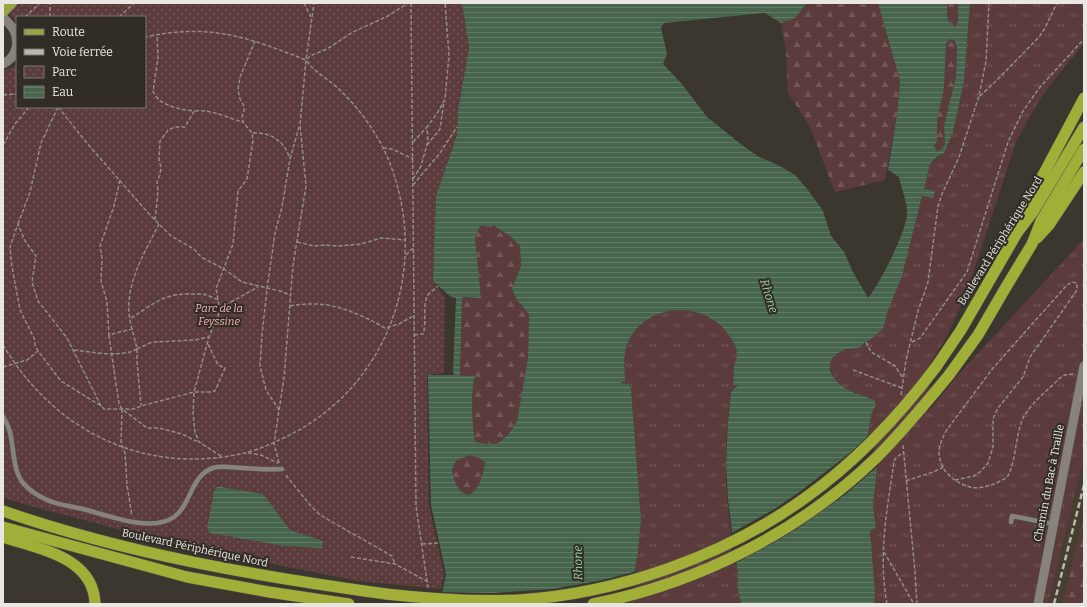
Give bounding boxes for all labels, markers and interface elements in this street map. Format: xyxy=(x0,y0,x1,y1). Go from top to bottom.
legend xyxy=(16,16,146,108)
text: Route xyxy=(52,25,85,39)
text: Voie ferrée xyxy=(52,45,113,59)
text: Parc xyxy=(52,65,77,79)
text: Eau xyxy=(52,85,74,99)
street label: Boulevard Périphérique Nord xyxy=(955,174,1045,308)
water label: Rhone xyxy=(757,277,781,315)
park label: Parc de la Feyssine xyxy=(195,302,243,328)
street label: Chemin du Bac à Traille xyxy=(1031,423,1067,543)
street label: Boulevard Périphérique Nord xyxy=(121,526,270,570)
water label: Rhone xyxy=(571,546,585,580)

